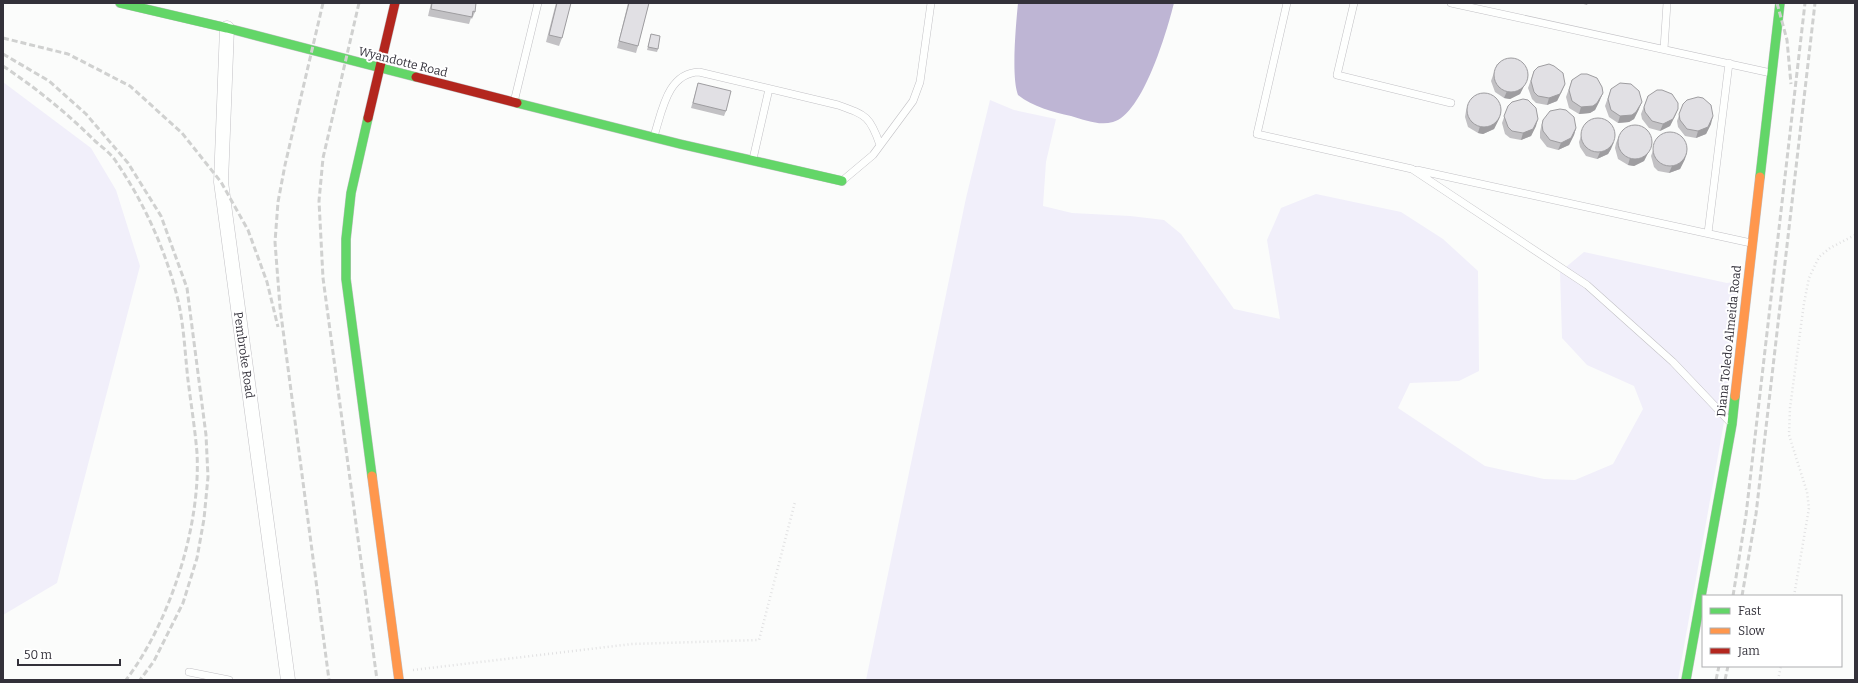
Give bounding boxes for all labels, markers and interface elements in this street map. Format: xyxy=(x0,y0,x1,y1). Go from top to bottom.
street label: Wyandotte Road xyxy=(357,44,449,80)
street label: Diana Toledo Almeida Road xyxy=(1714,265,1744,417)
street label: Pembroke Road xyxy=(231,311,257,399)
legend xyxy=(1702,595,1842,667)
text: Fast xyxy=(1738,604,1762,618)
text: Slow xyxy=(1738,624,1765,638)
scale bar xyxy=(18,641,120,667)
text: Jam xyxy=(1737,644,1760,658)
text: 50 m xyxy=(24,648,53,662)

